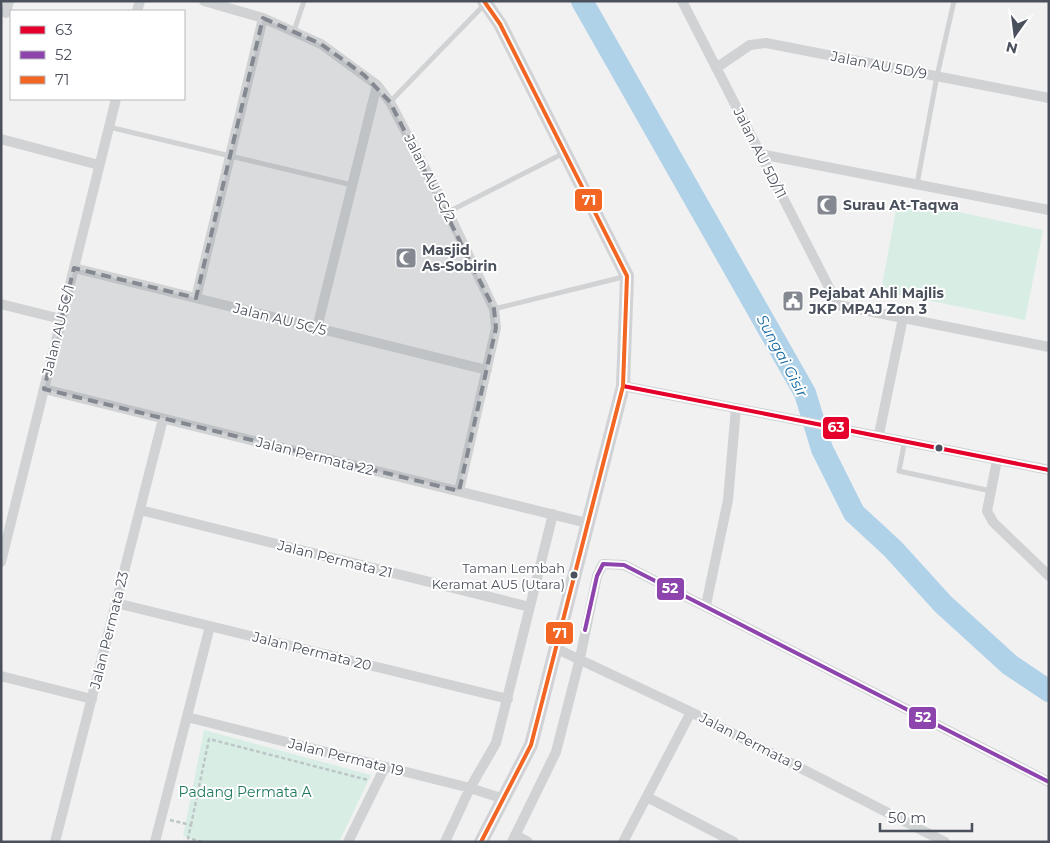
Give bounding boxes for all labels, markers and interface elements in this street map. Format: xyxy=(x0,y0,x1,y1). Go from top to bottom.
legend xyxy=(10,10,185,100)
north arrow xyxy=(990,10,1040,60)
text: 63 xyxy=(55,20,73,39)
text: N xyxy=(1004,38,1020,58)
text: 52 xyxy=(55,45,72,64)
street label: Jalan AU 5D/9 xyxy=(828,47,929,83)
text: 71 xyxy=(55,70,69,89)
street label: Jalan AU 5D/11 xyxy=(729,104,791,201)
street label: Jalan AU 5C/2 xyxy=(400,130,460,225)
line badge: 71 xyxy=(574,188,603,212)
text: 71 xyxy=(582,191,596,209)
mosque icon: Surau At-Taqwa xyxy=(815,193,839,217)
place label: Surau At-Taqwa xyxy=(843,196,959,214)
place label: Masjid As-Sobirin xyxy=(421,241,497,275)
mosque icon: Masjid As-Sobirin xyxy=(394,246,418,270)
street label: Jalan AU 5C/1 xyxy=(38,283,78,378)
place label: Pejabat Ahli Majlis JKP MPAJ Zon 3 xyxy=(808,284,945,318)
public building icon: Pejabat Ahli Majlis JKP MPAJ Zon 3 xyxy=(781,289,805,313)
street label: Jalan AU 5C/5 xyxy=(231,298,329,339)
water label: Sungai Gisir xyxy=(753,311,813,401)
line badge: 63 xyxy=(822,416,850,440)
text: 63 xyxy=(827,418,845,436)
street label: Jalan Permata 22 xyxy=(253,432,376,479)
unlabelled marker xyxy=(934,443,944,453)
street label: Jalan Permata 21 xyxy=(275,536,394,582)
place label: Taman Lembah Keramat AU5 (Utara) xyxy=(432,560,565,592)
street label: Jalan Permata 23 xyxy=(85,569,132,692)
marker: Taman Lembah Keramat AU5 (Utara) xyxy=(569,570,579,580)
line badge: 52 xyxy=(656,577,685,601)
text: 52 xyxy=(662,579,678,597)
line badge: 71 xyxy=(545,621,574,645)
text: 71 xyxy=(553,624,567,642)
street label: Jalan Permata 20 xyxy=(250,627,373,674)
line badge: 52 xyxy=(908,706,937,730)
street label: Jalan Permata 9 xyxy=(696,708,806,776)
text: 52 xyxy=(915,708,931,726)
street label: Jalan Permata 19 xyxy=(285,734,406,780)
park label: Padang Permata A xyxy=(179,783,312,801)
scale bar xyxy=(880,800,972,832)
text: 50 m xyxy=(888,808,926,827)

